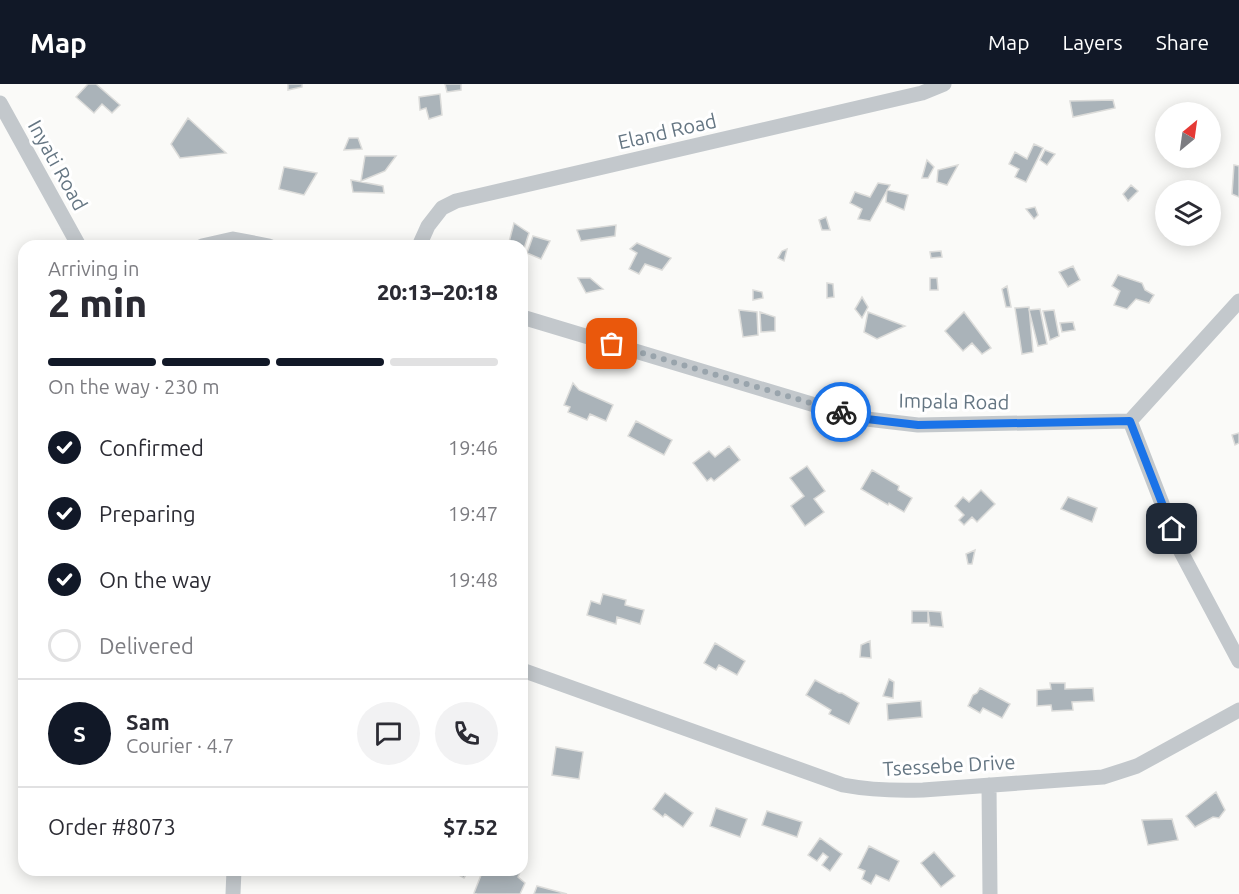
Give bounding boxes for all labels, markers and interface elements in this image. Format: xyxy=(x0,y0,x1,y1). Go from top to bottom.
text: Map xyxy=(30,27,87,58)
text: Map xyxy=(988,30,1029,54)
text: Layers xyxy=(1062,30,1123,54)
text: Share xyxy=(1156,30,1209,54)
north arrow xyxy=(1155,102,1221,168)
map controls xyxy=(1155,102,1221,246)
street label: Eland Road xyxy=(615,108,719,154)
street label: Inyati Road xyxy=(24,116,92,214)
button: layers xyxy=(1155,180,1221,246)
text: Arriving in xyxy=(48,257,139,280)
text: 20:13–20:18 xyxy=(377,279,498,304)
text: 2 min xyxy=(48,281,147,324)
pin xyxy=(586,318,637,369)
icon: bag xyxy=(595,327,628,360)
text: On the way · 230 m xyxy=(48,375,220,398)
courier xyxy=(811,382,871,442)
street label: Impala Road xyxy=(899,389,1009,413)
icon: bike xyxy=(825,396,858,429)
icon: check xyxy=(48,431,81,464)
text: Confirmed xyxy=(99,435,204,460)
text: 19:46 xyxy=(448,436,498,459)
icon: check xyxy=(48,497,81,530)
text: Preparing xyxy=(99,501,196,526)
text: 19:47 xyxy=(448,502,498,525)
pin xyxy=(1146,503,1197,554)
icon: home xyxy=(1155,512,1188,545)
icon: check xyxy=(48,563,81,596)
text: On the way xyxy=(99,567,211,592)
text: 19:48 xyxy=(448,568,498,591)
text: Delivered xyxy=(99,633,194,658)
button: chat xyxy=(357,702,420,765)
button: phone xyxy=(435,702,498,765)
text: Sam xyxy=(126,709,170,734)
text: S xyxy=(73,721,86,746)
text: Courier · 4.7 xyxy=(126,734,234,757)
street label: Tsessebe Drive xyxy=(882,750,1016,780)
text: Order #8073 xyxy=(48,814,176,839)
text: $7.52 xyxy=(443,814,498,839)

